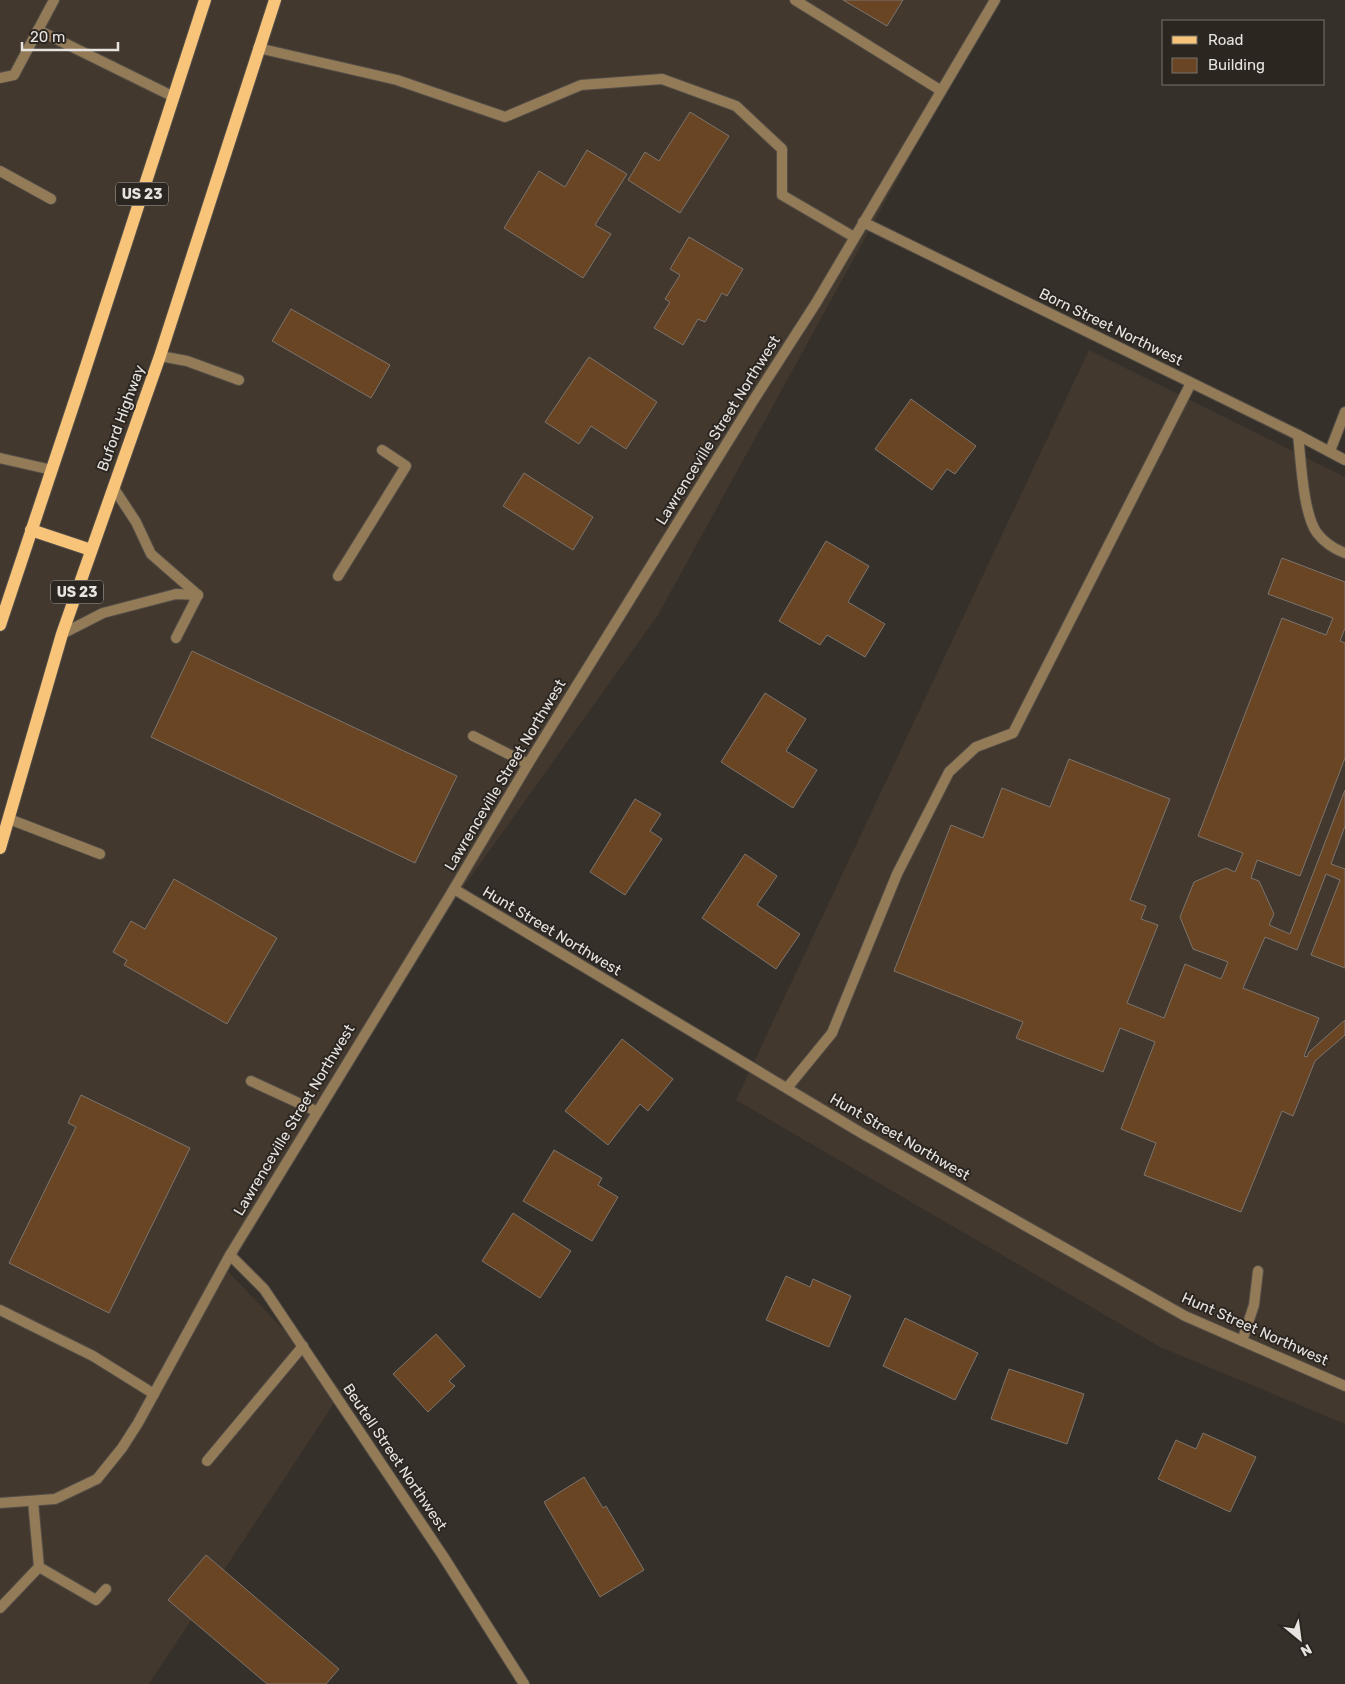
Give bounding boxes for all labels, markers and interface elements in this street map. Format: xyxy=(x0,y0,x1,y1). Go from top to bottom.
scale bar xyxy=(22,20,119,52)
legend xyxy=(1162,20,1325,85)
text: 20 m xyxy=(30,28,65,46)
text: Road xyxy=(1208,31,1244,49)
text: Building xyxy=(1208,56,1265,74)
road number: US 23 xyxy=(116,182,168,205)
street label: Born Street Northwest xyxy=(1036,284,1186,370)
street label: Lawrenceville Street Northwest xyxy=(652,332,784,528)
street label: Buford Highway xyxy=(93,362,149,474)
road number: US 23 xyxy=(51,580,103,604)
street label: Lawrenceville Street Northwest xyxy=(441,676,569,874)
street label: Hunt Street Northwest xyxy=(479,882,625,980)
street label: Lawrenceville Street Northwest xyxy=(230,1021,358,1219)
street label: Hunt Street Northwest xyxy=(827,1090,973,1185)
street label: Hunt Street Northwest xyxy=(1179,1289,1331,1370)
street label: Beutell Street Northwest xyxy=(339,1380,451,1534)
north arrow xyxy=(1275,1614,1325,1664)
text: N xyxy=(1298,1640,1315,1660)

